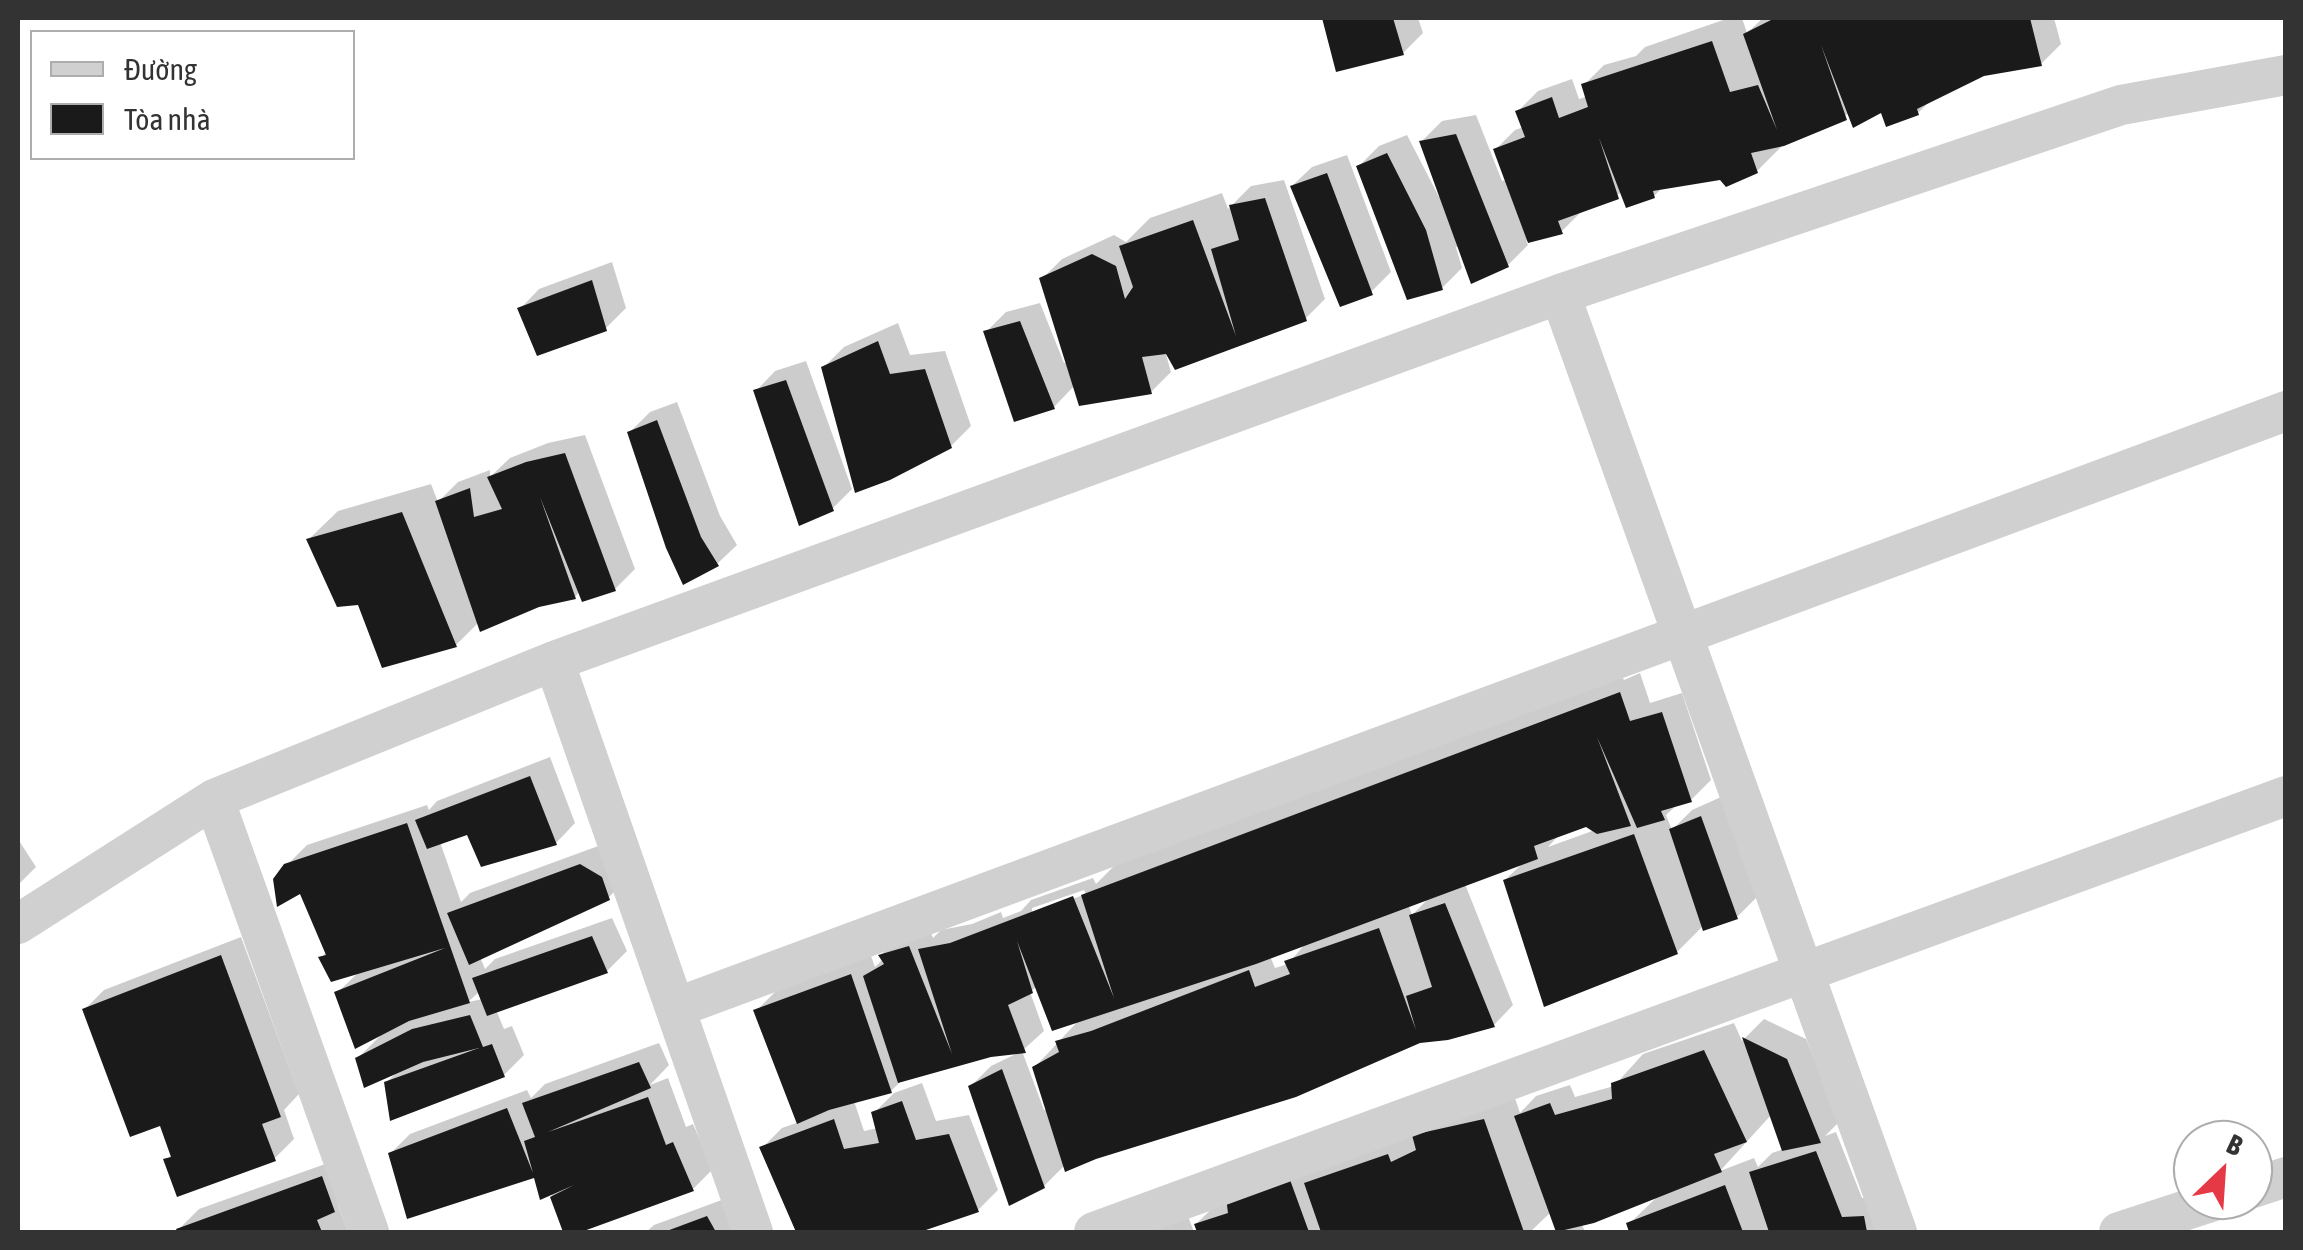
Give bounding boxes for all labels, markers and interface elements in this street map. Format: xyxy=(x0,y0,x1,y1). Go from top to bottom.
legend xyxy=(30,30,355,160)
text: Đường xyxy=(124,52,197,86)
text: Tòa nhà xyxy=(124,102,211,136)
north arrow xyxy=(2173,1120,2273,1220)
text: B xyxy=(2222,1127,2248,1162)

